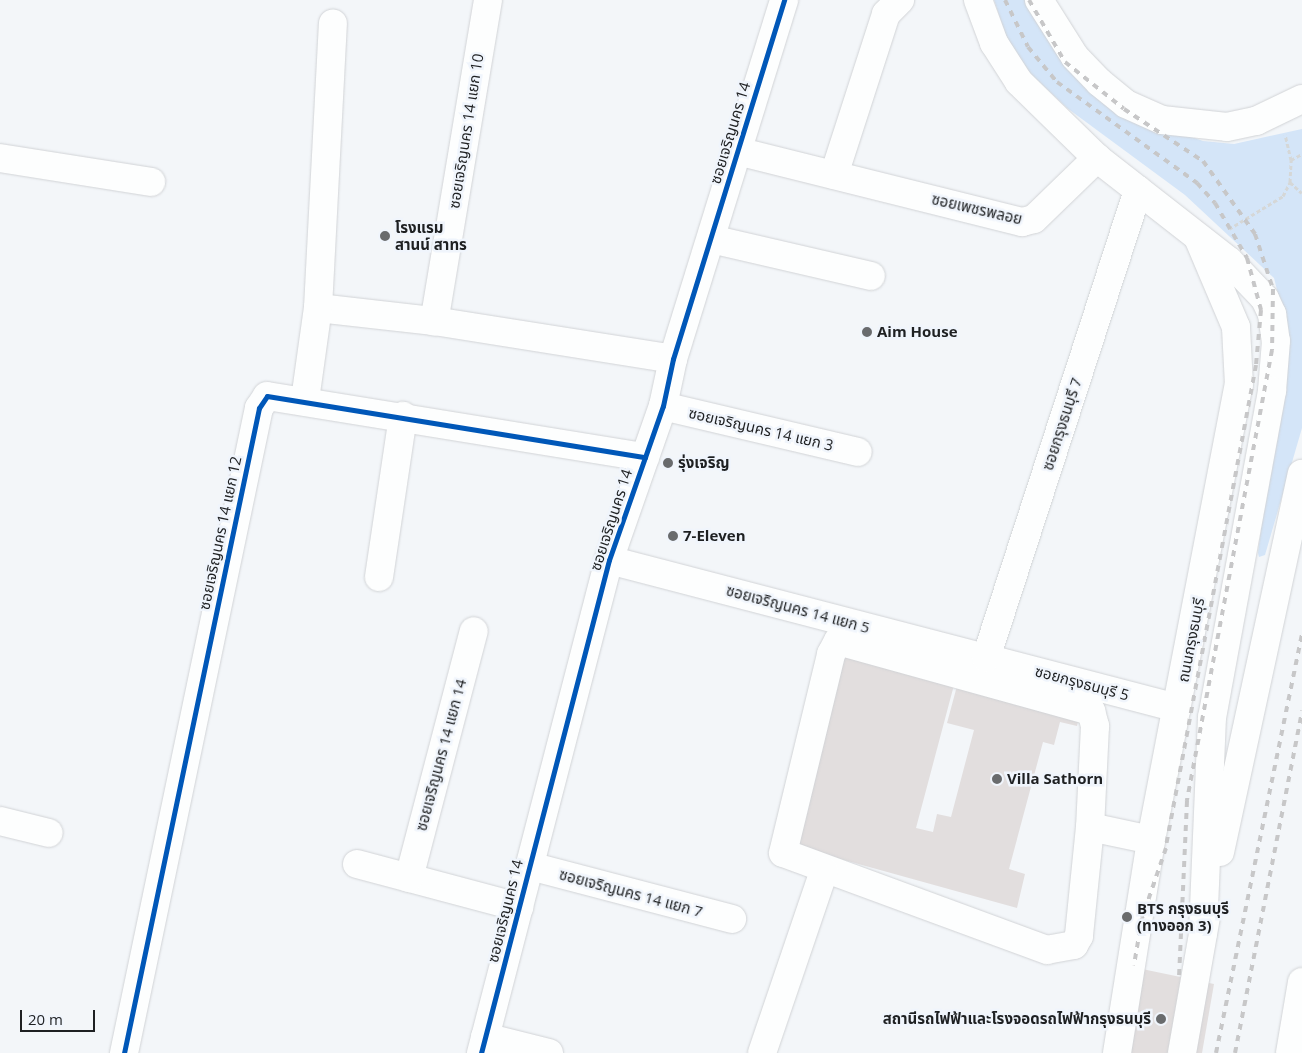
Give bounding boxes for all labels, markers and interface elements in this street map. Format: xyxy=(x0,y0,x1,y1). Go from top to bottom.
street label: ซอยเจริญนคร 14 แยก 10 xyxy=(445,52,487,210)
street label: ซอยเจริญนคร 14 xyxy=(706,80,754,186)
street label: ซอยเพชรพลอย xyxy=(930,190,1024,228)
place label: โรงแรม สานน์ สาทร xyxy=(395,218,467,253)
marker: โรงแรม สานน์ สาทร xyxy=(379,230,391,242)
place label: Aim House xyxy=(877,323,957,341)
marker: Aim House xyxy=(861,326,873,338)
street label: ซอยกรุงธนบุรี 7 xyxy=(1039,375,1085,473)
street label: ซอยเจริญนคร 14 แยก 3 xyxy=(687,404,835,454)
place label: รุ่งเจริญ xyxy=(678,454,730,472)
street label: ซอยเจริญนคร 14 แยก 12 xyxy=(195,455,245,611)
marker: รุ่งเจริญ xyxy=(662,457,674,469)
street label: ซอยเจริญนคร 14 xyxy=(586,467,636,573)
place label: 7-Eleven xyxy=(683,527,745,545)
marker: 7-Eleven xyxy=(667,530,679,542)
street label: ซอยเจริญนคร 14 แยก 5 xyxy=(724,581,872,637)
street label: ถนนกรุงธนบุรี xyxy=(1174,596,1208,684)
street label: ซอยกรุงธนบุรี 5 xyxy=(1033,662,1131,704)
street label: ซอยเจริญนคร 14 แยก 14 xyxy=(412,677,470,833)
place label: Villa Sathorn xyxy=(1007,770,1103,788)
marker: Villa Sathorn xyxy=(991,773,1003,785)
street label: ซอยเจริญนคร 14 xyxy=(483,858,527,964)
street label: ซอยเจริญนคร 14 แยก 7 xyxy=(557,865,705,921)
place label: BTS กรุงธนบุรี (ทางออก 3) xyxy=(1137,899,1229,934)
marker: BTS กรุงธนบุรี (ทางออก 3) xyxy=(1121,911,1133,923)
scale bar xyxy=(22,1000,98,1032)
text: 20 m xyxy=(28,1009,63,1029)
place label: สถานีรถไฟฟ้าและโรงจอดรถไฟฟ้ากรุงธนบุรี xyxy=(883,1010,1151,1028)
marker: สถานีรถไฟฟ้าและโรงจอดรถไฟฟ้ากรุงธนบุรี xyxy=(1155,1013,1167,1025)

